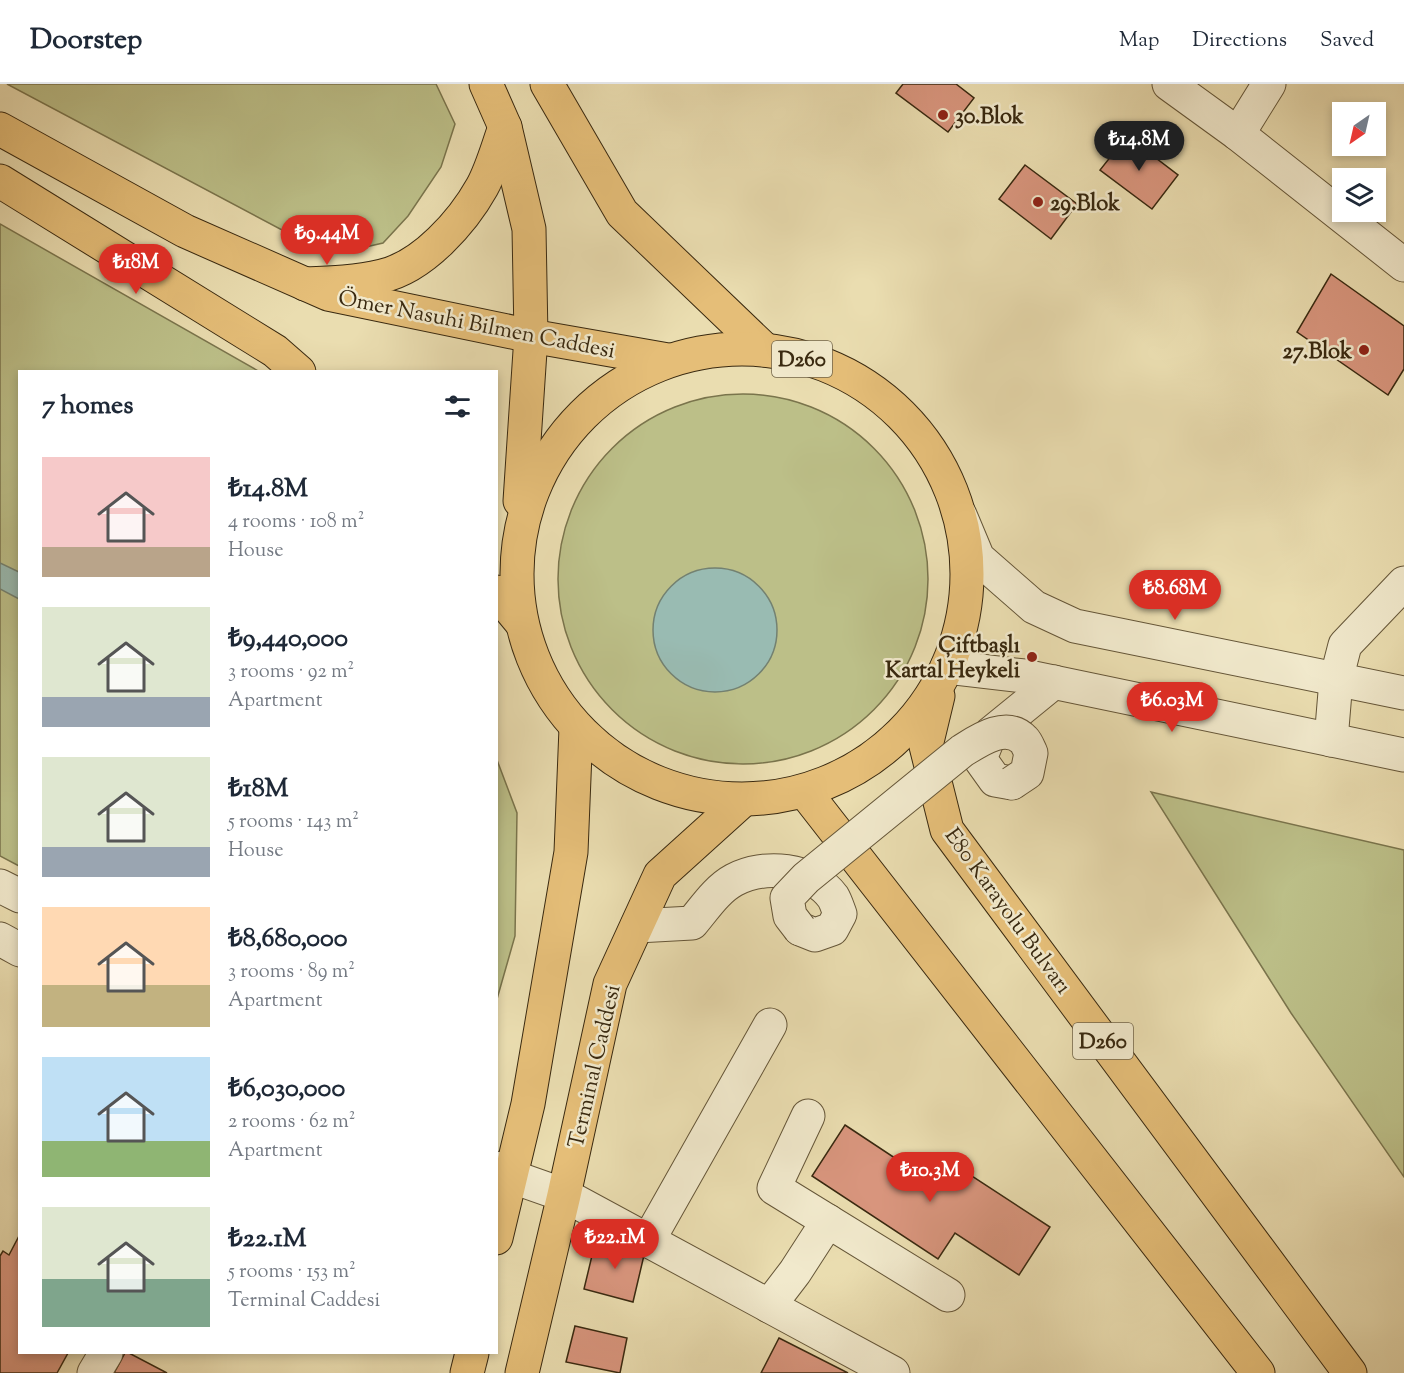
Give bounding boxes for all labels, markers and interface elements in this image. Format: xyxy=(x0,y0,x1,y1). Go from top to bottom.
text: Doorstep xyxy=(30,21,142,61)
text: Map xyxy=(1119,26,1159,56)
text: Directions xyxy=(1192,26,1287,56)
text: Saved xyxy=(1320,26,1374,56)
place label: 30.Blok xyxy=(955,102,1024,134)
north arrow xyxy=(1332,102,1386,156)
map controls xyxy=(1332,102,1386,222)
marker: 30.Blok xyxy=(936,108,950,122)
pin: ₺14.8M xyxy=(1090,121,1188,172)
text: ₺14.8M xyxy=(1108,126,1170,155)
button: layers xyxy=(1332,168,1386,222)
place label: 29.Blok xyxy=(1050,189,1120,221)
marker: 29.Blok xyxy=(1031,195,1045,209)
pin: ₺9.44M xyxy=(278,215,376,266)
text: ₺9.44M xyxy=(295,220,359,249)
pin: ₺18M xyxy=(100,244,172,295)
text: ₺18M xyxy=(113,249,159,278)
street label: Ömer Nasuhi Bilmen Caddesi xyxy=(335,282,618,369)
place label: 27.Blok xyxy=(1283,337,1352,369)
road number: D260 xyxy=(772,341,832,377)
marker: 27.Blok xyxy=(1357,343,1371,357)
text: 7 homes xyxy=(42,388,133,425)
icon: filters xyxy=(441,390,474,423)
text: ₺14.8M xyxy=(228,471,308,508)
icon: home xyxy=(90,481,162,553)
text: 4 rooms · 108 m² xyxy=(228,508,364,537)
text: House xyxy=(228,537,283,566)
pin: ₺8.68M xyxy=(1126,570,1224,621)
text: ₺8.68M xyxy=(1143,575,1207,604)
text: ₺9,440,000 xyxy=(228,621,348,658)
icon: home xyxy=(90,631,162,703)
place label: Çiftbaşlı Kartal Heykeli xyxy=(885,631,1021,688)
marker: Çiftbaşlı Kartal Heykeli xyxy=(1025,650,1039,664)
text: 3 rooms · 92 m² xyxy=(228,658,354,687)
pin: ₺6.03M xyxy=(1123,682,1221,733)
text: Apartment xyxy=(228,687,323,716)
text: ₺6.03M xyxy=(1141,687,1203,716)
text: ₺18M xyxy=(228,771,288,808)
icon: home xyxy=(90,781,162,853)
text: 5 rooms · 143 m² xyxy=(228,808,359,837)
street label: E80 Karayolu Bulvarı xyxy=(935,822,1078,1001)
text: House xyxy=(228,837,283,866)
text: ₺8,680,000 xyxy=(228,921,348,958)
icon: home xyxy=(90,931,162,1003)
text: 3 rooms · 89 m² xyxy=(228,958,355,987)
street label: Terminal Caddesi xyxy=(562,982,630,1152)
text: Apartment xyxy=(228,987,323,1016)
road number: D260 xyxy=(1073,1023,1133,1059)
text: ₺6,030,000 xyxy=(228,1071,345,1108)
icon: home xyxy=(90,1081,162,1153)
text: 2 rooms · 62 m² xyxy=(228,1108,356,1137)
text: Apartment xyxy=(228,1137,323,1166)
pin: ₺10.3M xyxy=(881,1152,979,1203)
text: ₺10.3M xyxy=(900,1157,960,1186)
pin: ₺22.1M xyxy=(566,1219,664,1270)
text: ₺22.1M xyxy=(228,1221,307,1258)
text: ₺22.1M xyxy=(585,1224,645,1253)
icon: home xyxy=(90,1231,162,1303)
text: 5 rooms · 153 m² xyxy=(228,1258,356,1287)
text: Terminal Caddesi xyxy=(228,1287,380,1316)

